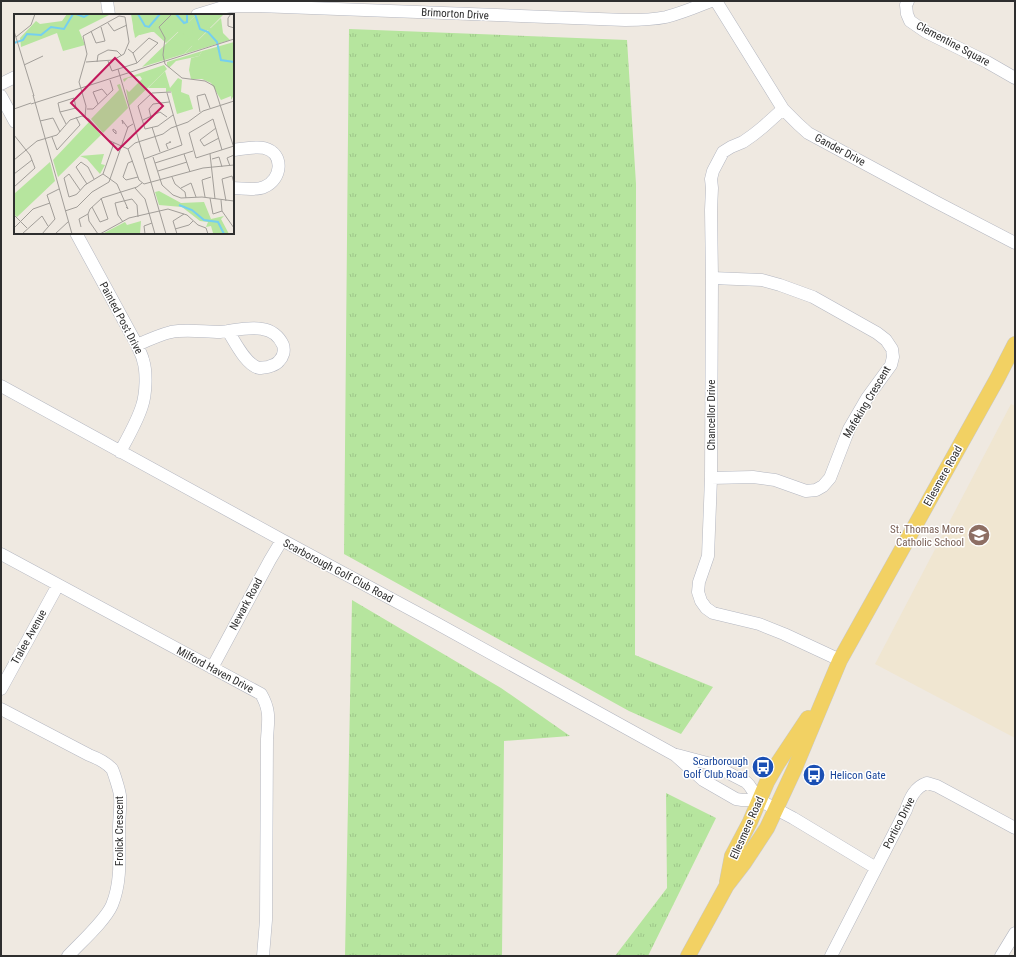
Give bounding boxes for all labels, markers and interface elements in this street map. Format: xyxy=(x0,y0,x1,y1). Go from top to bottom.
street label: Brimorton Drive xyxy=(421,6,489,22)
inset map xyxy=(14,14,234,234)
street label: Clementine Square xyxy=(914,19,992,69)
street label: Gander Drive xyxy=(812,131,868,169)
street label: Painted Post Drive xyxy=(97,280,145,356)
street label: Mafeking Crescent xyxy=(840,364,894,440)
street label: Chancellor Drive xyxy=(705,380,718,450)
street label: Ellesmere Road xyxy=(921,443,965,509)
school or university icon: St. Thomas More Catholic School xyxy=(966,522,992,548)
place label: St. Thomas More Catholic School xyxy=(890,523,964,549)
street label: Scarborough Golf Club Road xyxy=(281,537,395,605)
street label: Newark Road xyxy=(227,576,265,632)
street label: Tralee Avenue xyxy=(9,607,49,667)
street label: Milford Haven Drive xyxy=(174,644,256,696)
bus stop icon: Scarborough Golf Club Road xyxy=(750,754,776,780)
place label: Scarborough Golf Club Road xyxy=(683,755,748,781)
bus stop icon: Helicon Gate xyxy=(801,762,827,788)
place label: Helicon Gate xyxy=(830,769,886,782)
street label: Ellesmere Road xyxy=(727,795,767,861)
street label: Portico Drive xyxy=(880,795,918,851)
street label: Frolick Crescent xyxy=(113,796,126,866)

